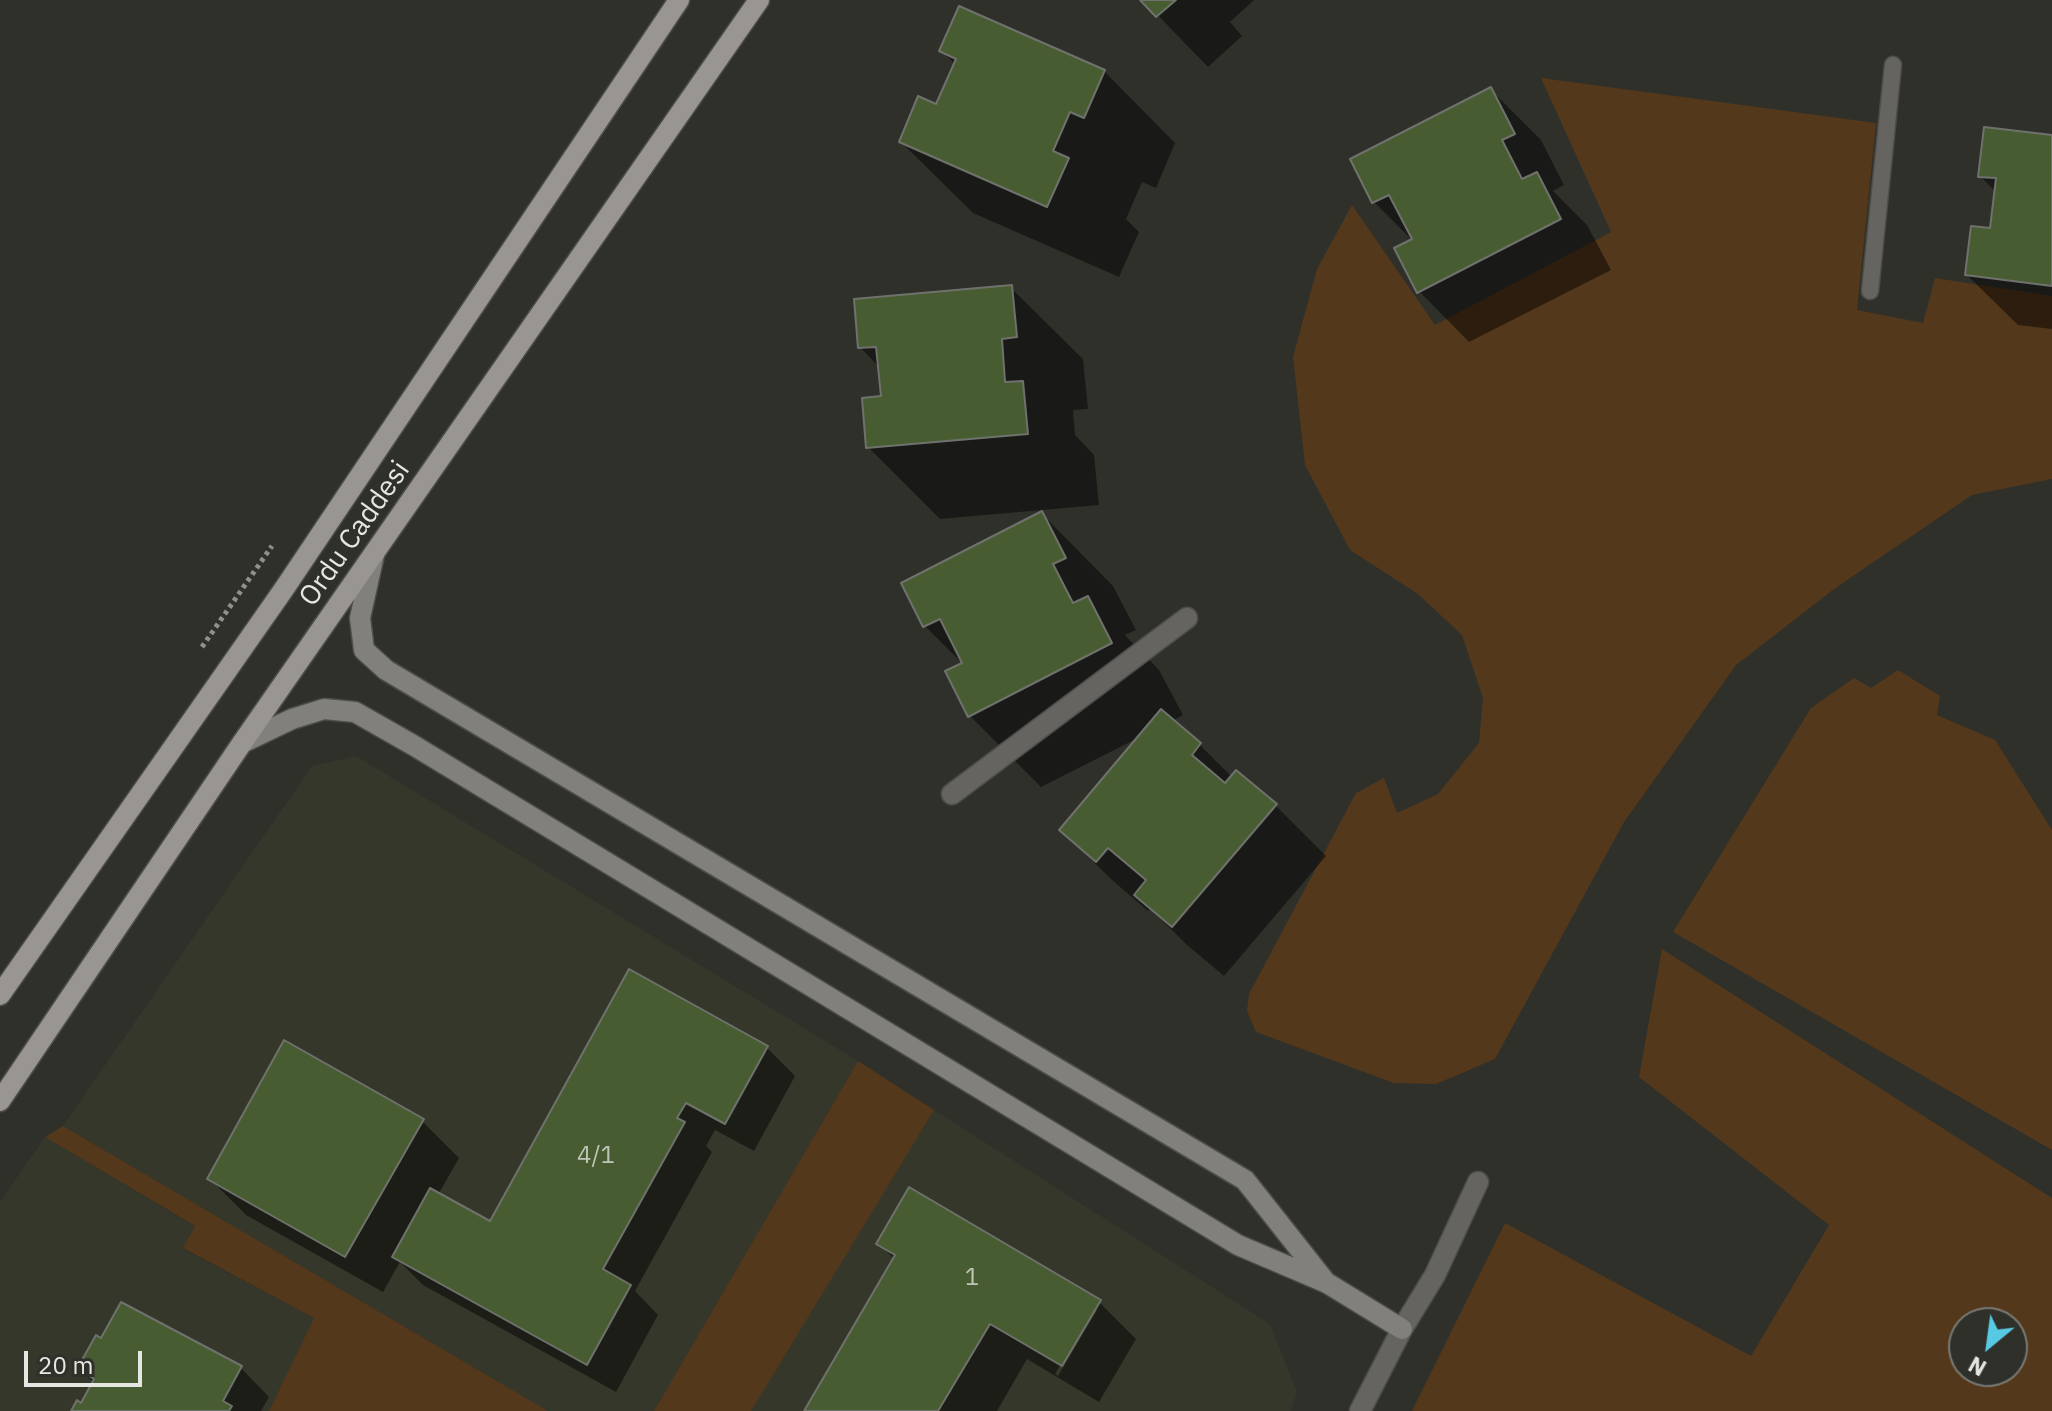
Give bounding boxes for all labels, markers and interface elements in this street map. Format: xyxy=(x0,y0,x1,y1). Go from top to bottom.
street label: Ordu Caddesi xyxy=(293,455,417,613)
house number: 4/1 xyxy=(577,1142,615,1170)
house number: 1 xyxy=(965,1264,979,1292)
north arrow xyxy=(1948,1307,2028,1387)
scale bar xyxy=(28,1335,146,1385)
text: 20 m xyxy=(38,1349,93,1381)
text: N xyxy=(1963,1350,1991,1383)

